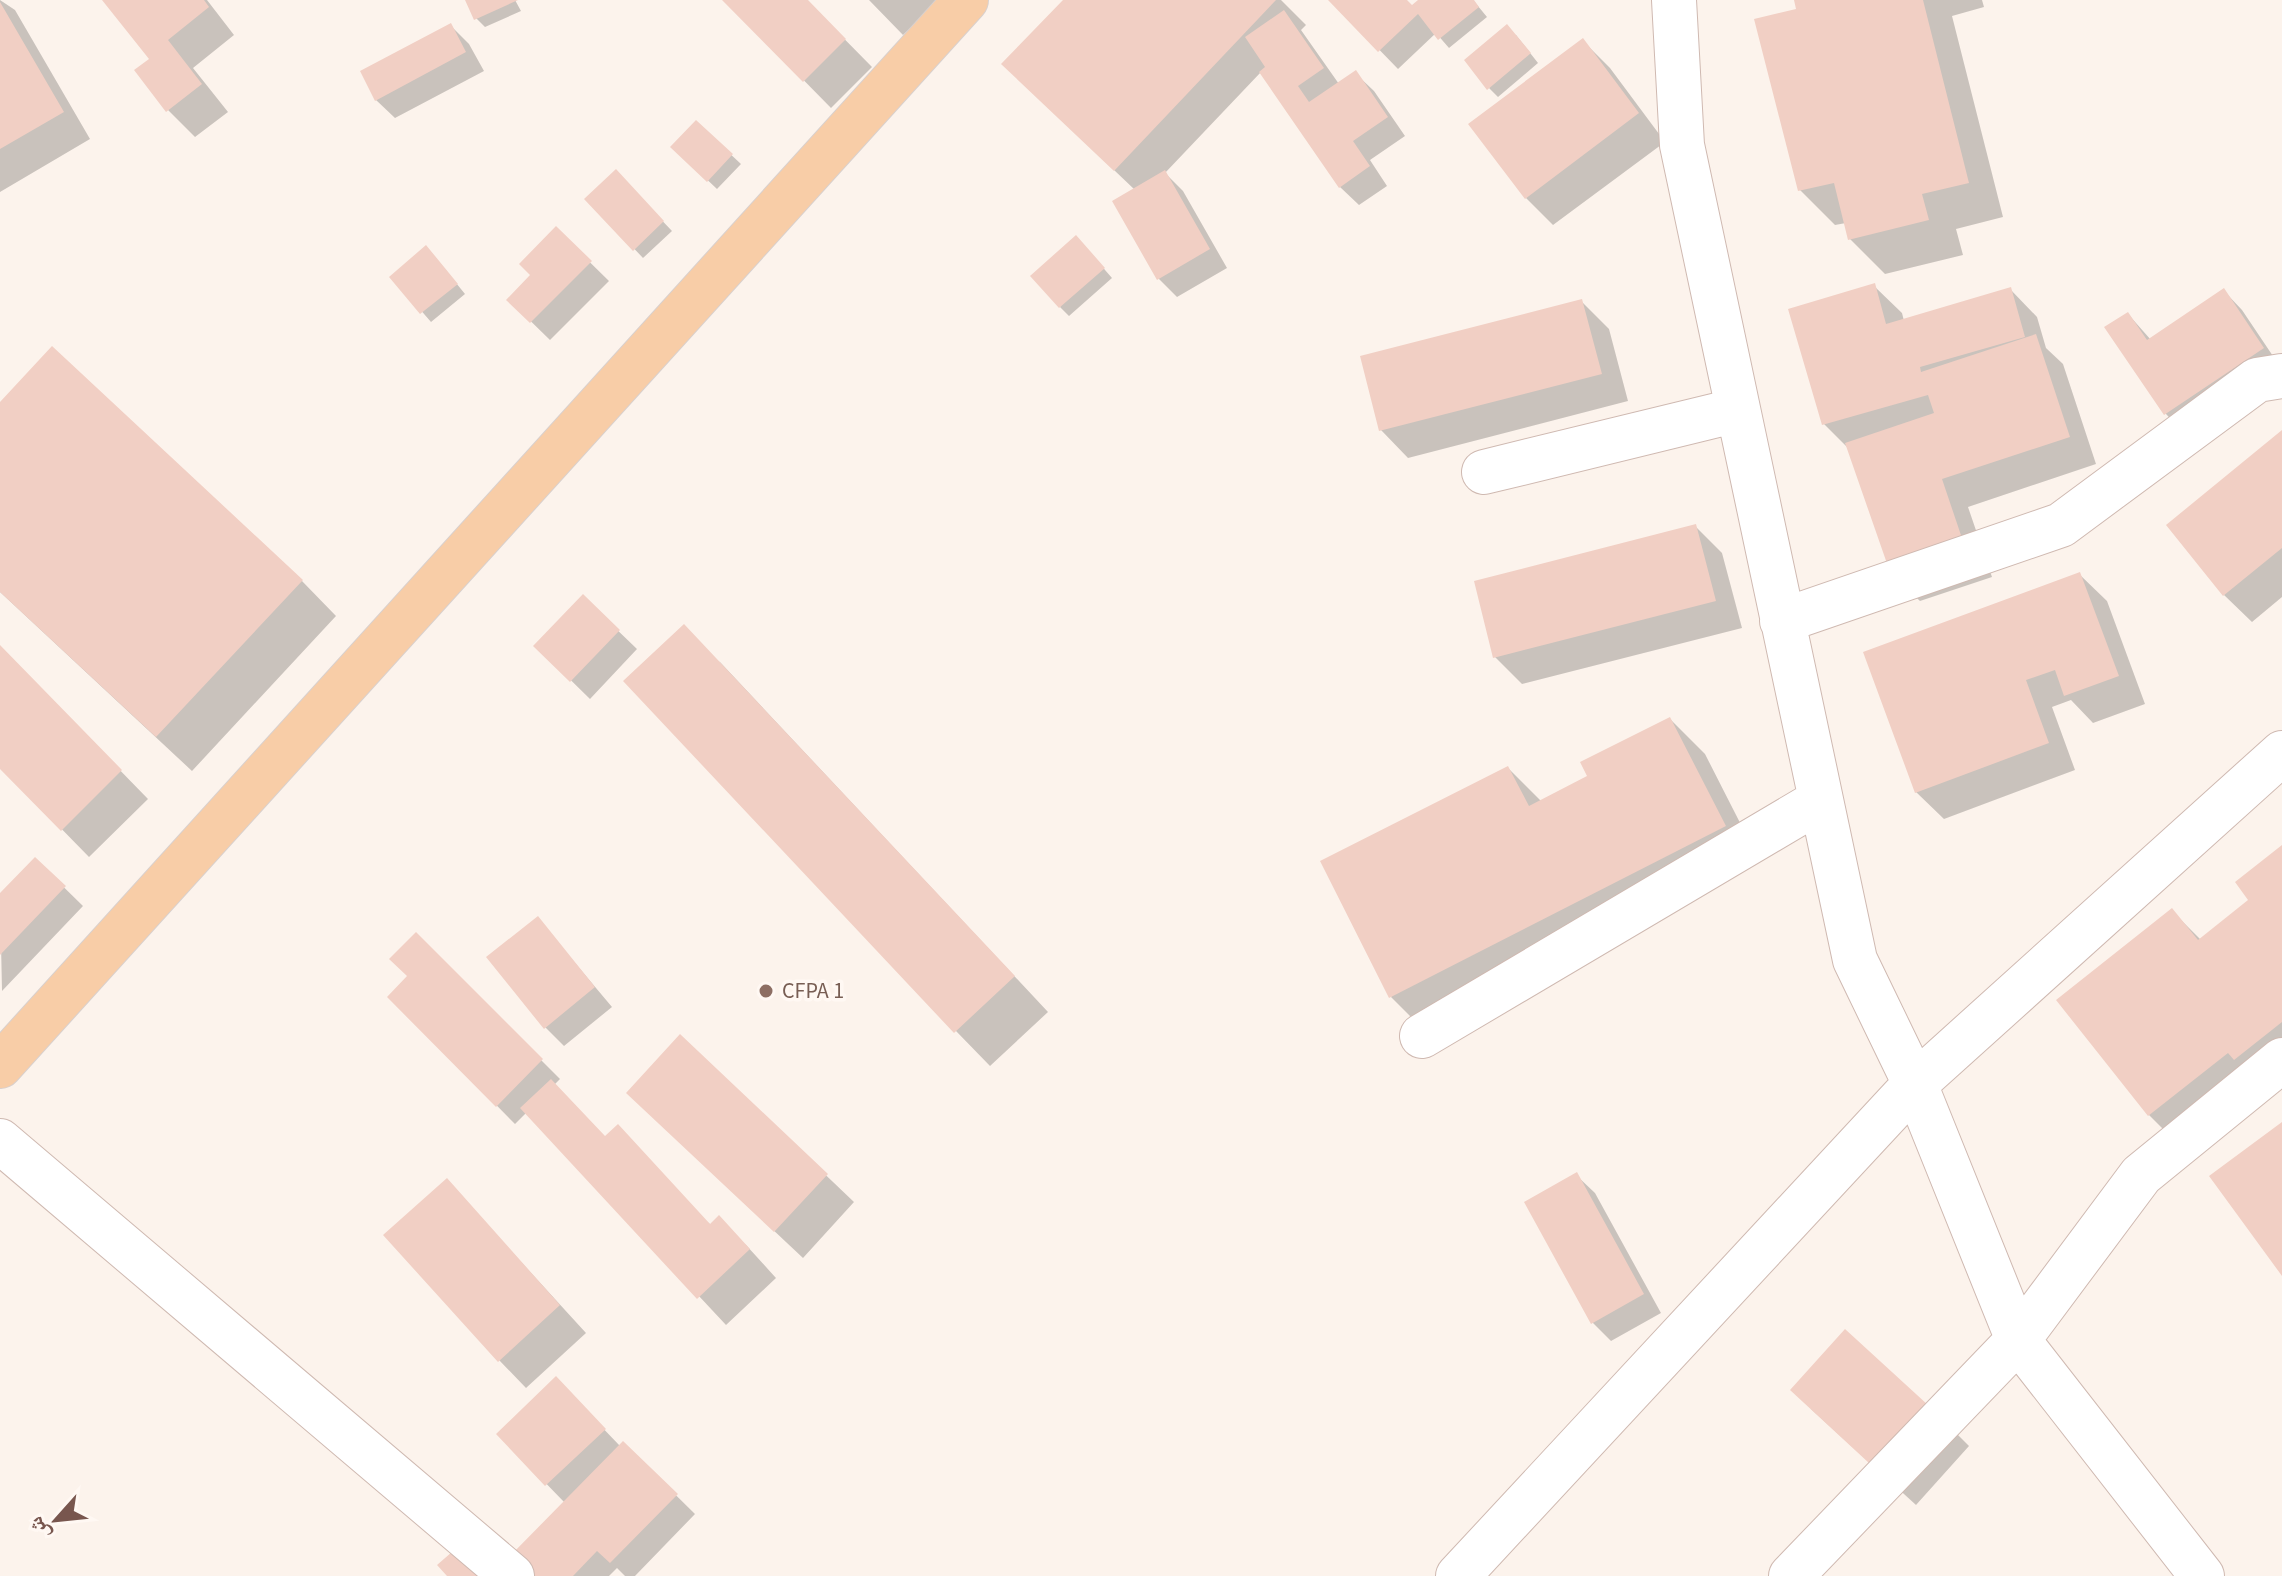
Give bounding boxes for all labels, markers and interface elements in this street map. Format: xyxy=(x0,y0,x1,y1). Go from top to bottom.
place label: CFPA 1 xyxy=(782,975,844,1007)
marker: CFPA 1 xyxy=(757,982,775,1000)
north arrow xyxy=(16,1480,96,1560)
text: ش xyxy=(20,1511,59,1546)

